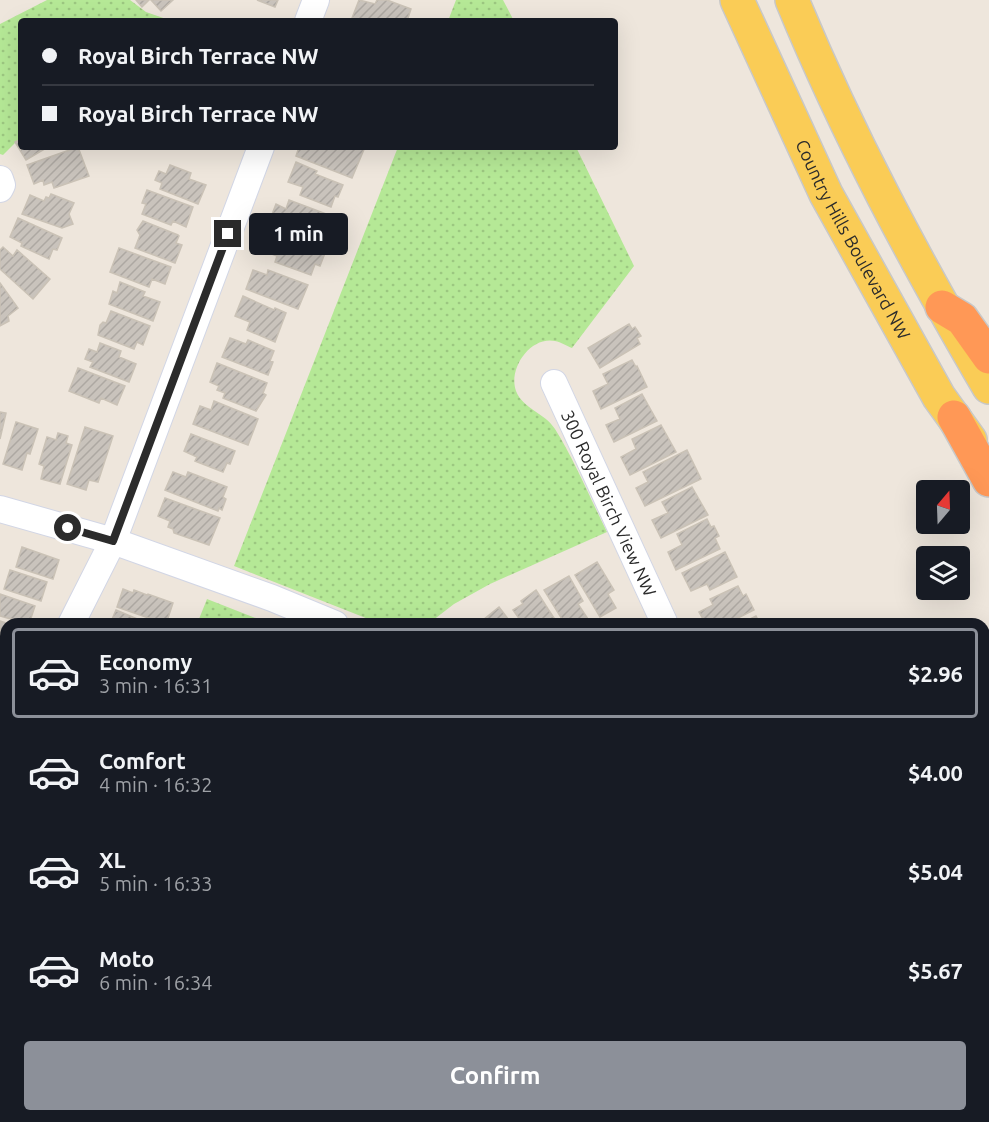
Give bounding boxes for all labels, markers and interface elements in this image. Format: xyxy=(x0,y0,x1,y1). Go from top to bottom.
text: Royal Birch Terrace NW xyxy=(78,43,318,68)
text: Royal Birch Terrace NW xyxy=(78,101,318,126)
street label: Country Hills Boulevard NW xyxy=(792,136,915,343)
callout: 1 min xyxy=(249,213,348,255)
route end xyxy=(214,220,241,247)
text: 1 min xyxy=(273,222,324,245)
street label: 300 Royal Birch View NW xyxy=(558,407,661,599)
north arrow xyxy=(916,480,970,534)
map controls xyxy=(916,480,970,600)
route start xyxy=(54,514,81,541)
button: layers xyxy=(916,546,970,600)
icon: car xyxy=(27,646,81,700)
text: Economy xyxy=(99,649,192,674)
text: $2.96 xyxy=(908,661,963,686)
text: 3 min · 16:31 xyxy=(99,674,213,697)
icon: car xyxy=(27,745,81,799)
text: Comfort xyxy=(99,748,186,773)
text: $4.00 xyxy=(908,760,963,785)
text: 4 min · 16:32 xyxy=(99,773,213,796)
icon: car xyxy=(27,844,81,898)
text: XL xyxy=(99,847,126,872)
text: $5.04 xyxy=(908,859,963,884)
text: 5 min · 16:33 xyxy=(99,872,213,895)
icon: car xyxy=(27,943,81,997)
text: Moto xyxy=(99,946,154,971)
text: $5.67 xyxy=(908,958,963,983)
text: 6 min · 16:34 xyxy=(99,971,213,994)
button: Confirm xyxy=(24,1041,966,1110)

